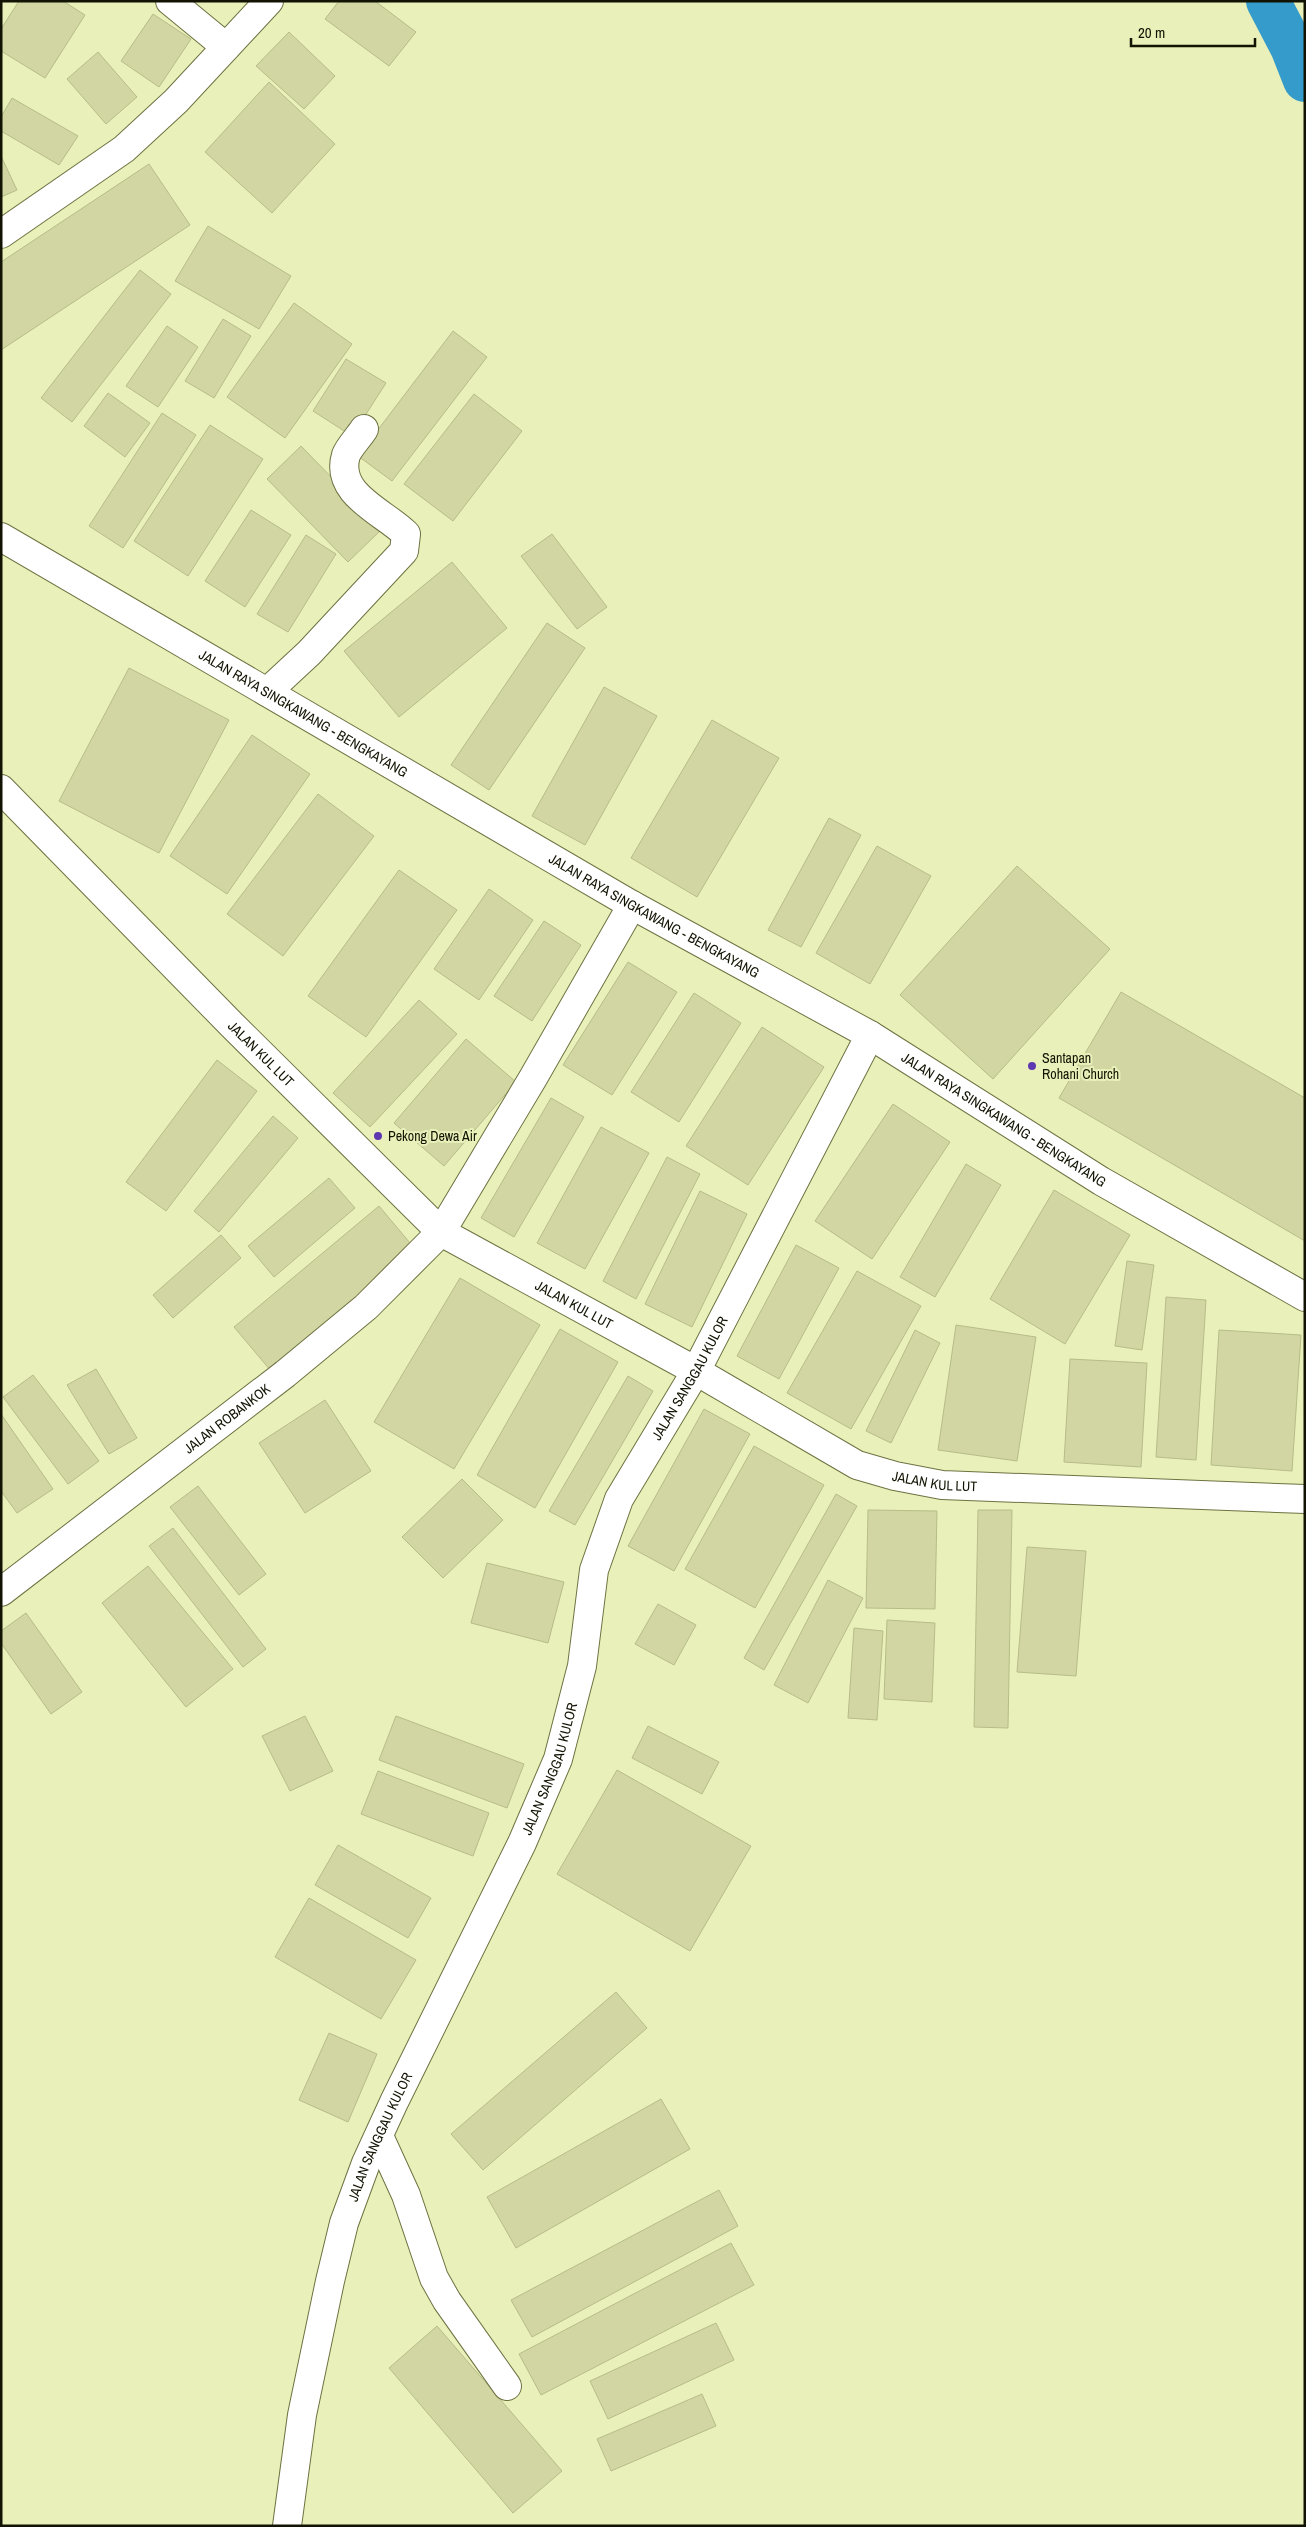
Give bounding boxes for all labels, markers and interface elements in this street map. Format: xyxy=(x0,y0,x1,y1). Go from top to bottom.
scale bar xyxy=(1131,15,1255,47)
text: 20 m xyxy=(1138,22,1165,43)
street label: JALAN RAYA SINGKAWANG - BENGKAYANG xyxy=(196,645,411,781)
street label: JALAN RAYA SINGKAWANG - BENGKAYANG xyxy=(546,849,763,982)
street label: JALAN KUL LUT xyxy=(224,1017,298,1090)
street label: JALAN RAYA SINGKAWANG - BENGKAYANG xyxy=(898,1048,1110,1191)
place label: Santapan Rohani Church xyxy=(1042,1049,1119,1083)
marker: Santapan Rohani Church xyxy=(1026,1060,1038,1072)
place label: Pekong Dewa Air xyxy=(388,1127,477,1145)
marker: Pekong Dewa Air xyxy=(372,1130,384,1142)
street label: JALAN KUL LUT xyxy=(532,1276,616,1333)
street label: JALAN SANGGAU KULOR xyxy=(648,1313,732,1443)
street label: JALAN ROBANKOK xyxy=(180,1379,274,1457)
street label: JALAN KUL LUT xyxy=(891,1467,978,1495)
street label: JALAN SANGGAU KULOR xyxy=(518,1701,581,1837)
street label: JALAN SANGGAU KULOR xyxy=(344,2069,416,2204)

